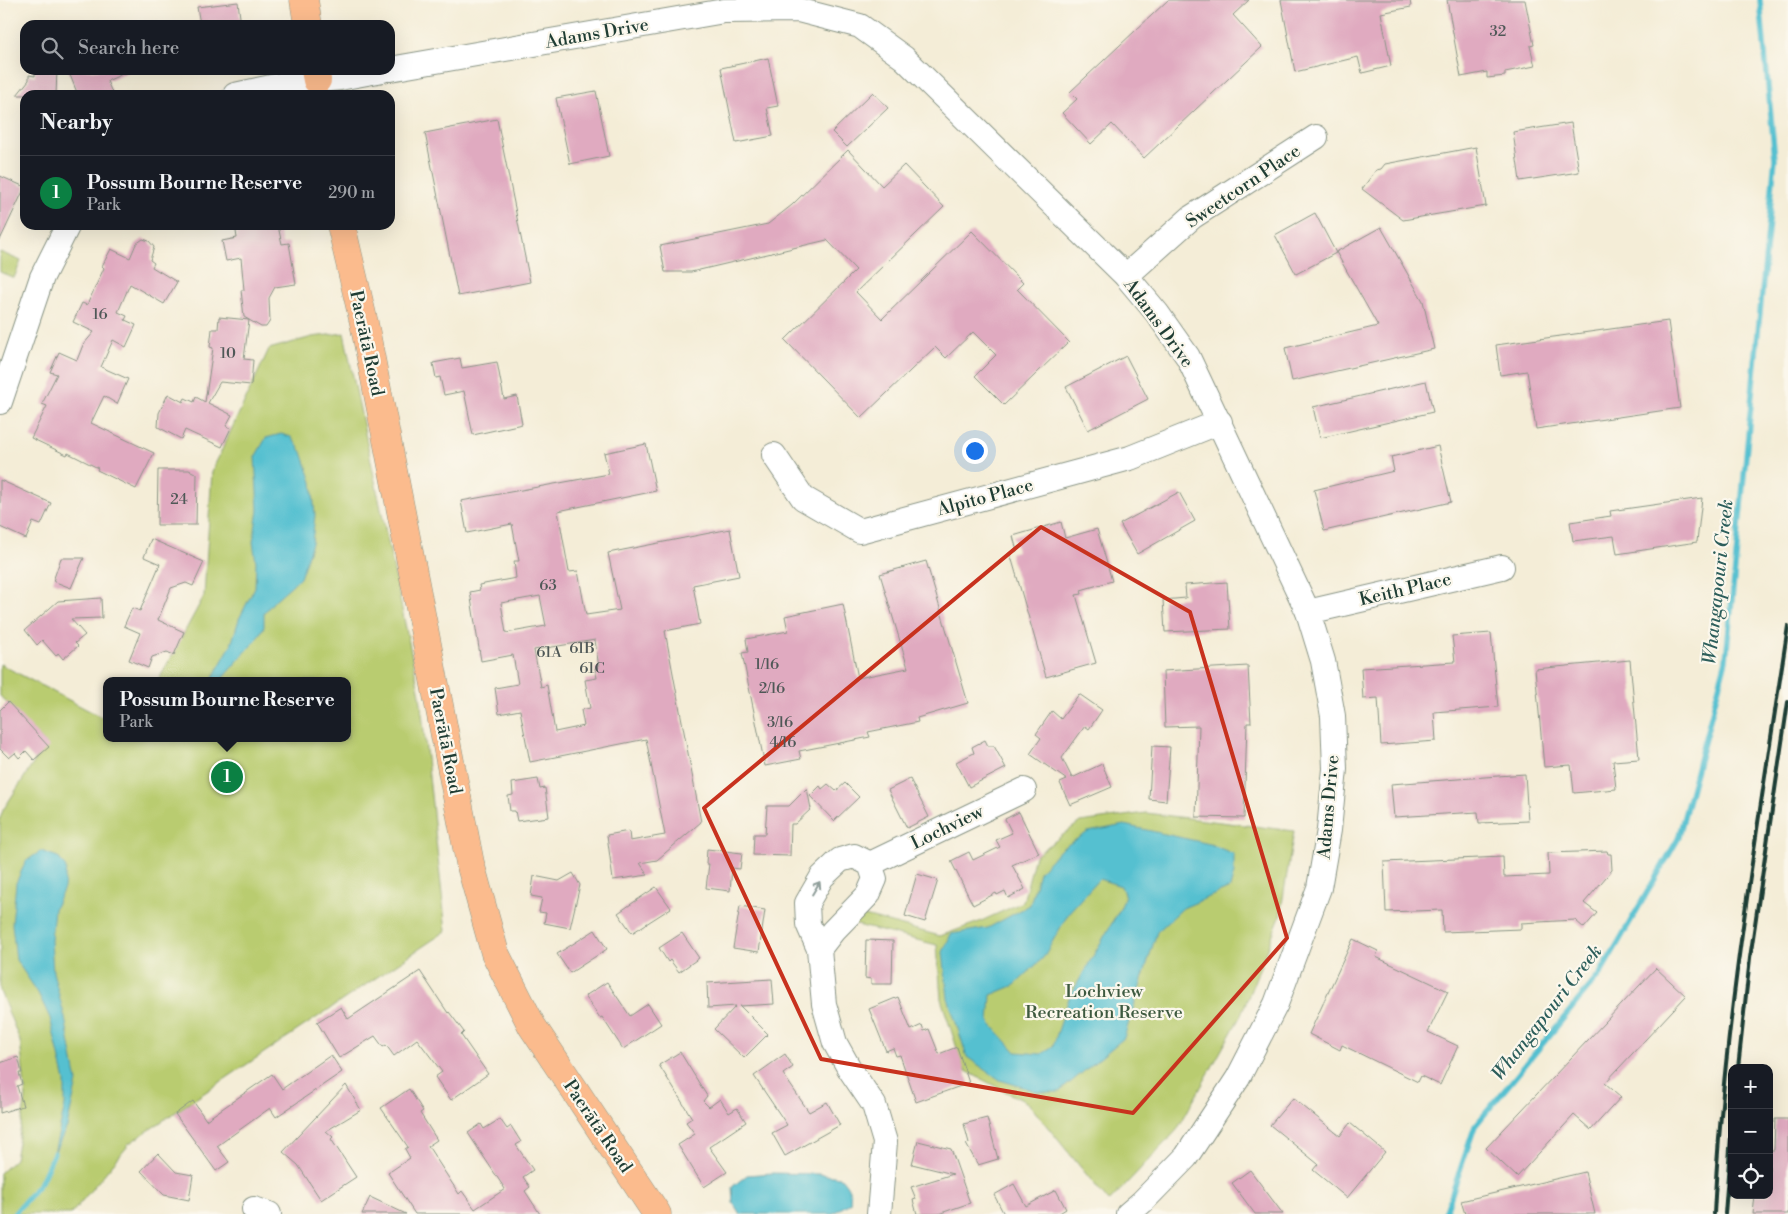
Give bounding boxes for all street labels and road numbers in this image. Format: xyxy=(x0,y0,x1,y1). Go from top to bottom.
street label: Adams Drive xyxy=(543,13,651,54)
street label: Sweetcorn Place xyxy=(1182,140,1305,233)
street label: Adams Drive xyxy=(1118,273,1199,372)
street label: Paerātā Road xyxy=(344,288,389,399)
street label: Alpito Place xyxy=(934,474,1036,522)
street label: Keith Place xyxy=(1357,568,1453,611)
street label: Paerātā Road xyxy=(424,686,467,797)
street label: Adams Drive xyxy=(1312,754,1345,861)
street label: Lochview xyxy=(907,800,988,855)
street label: Paerātā Road xyxy=(558,1075,638,1178)

